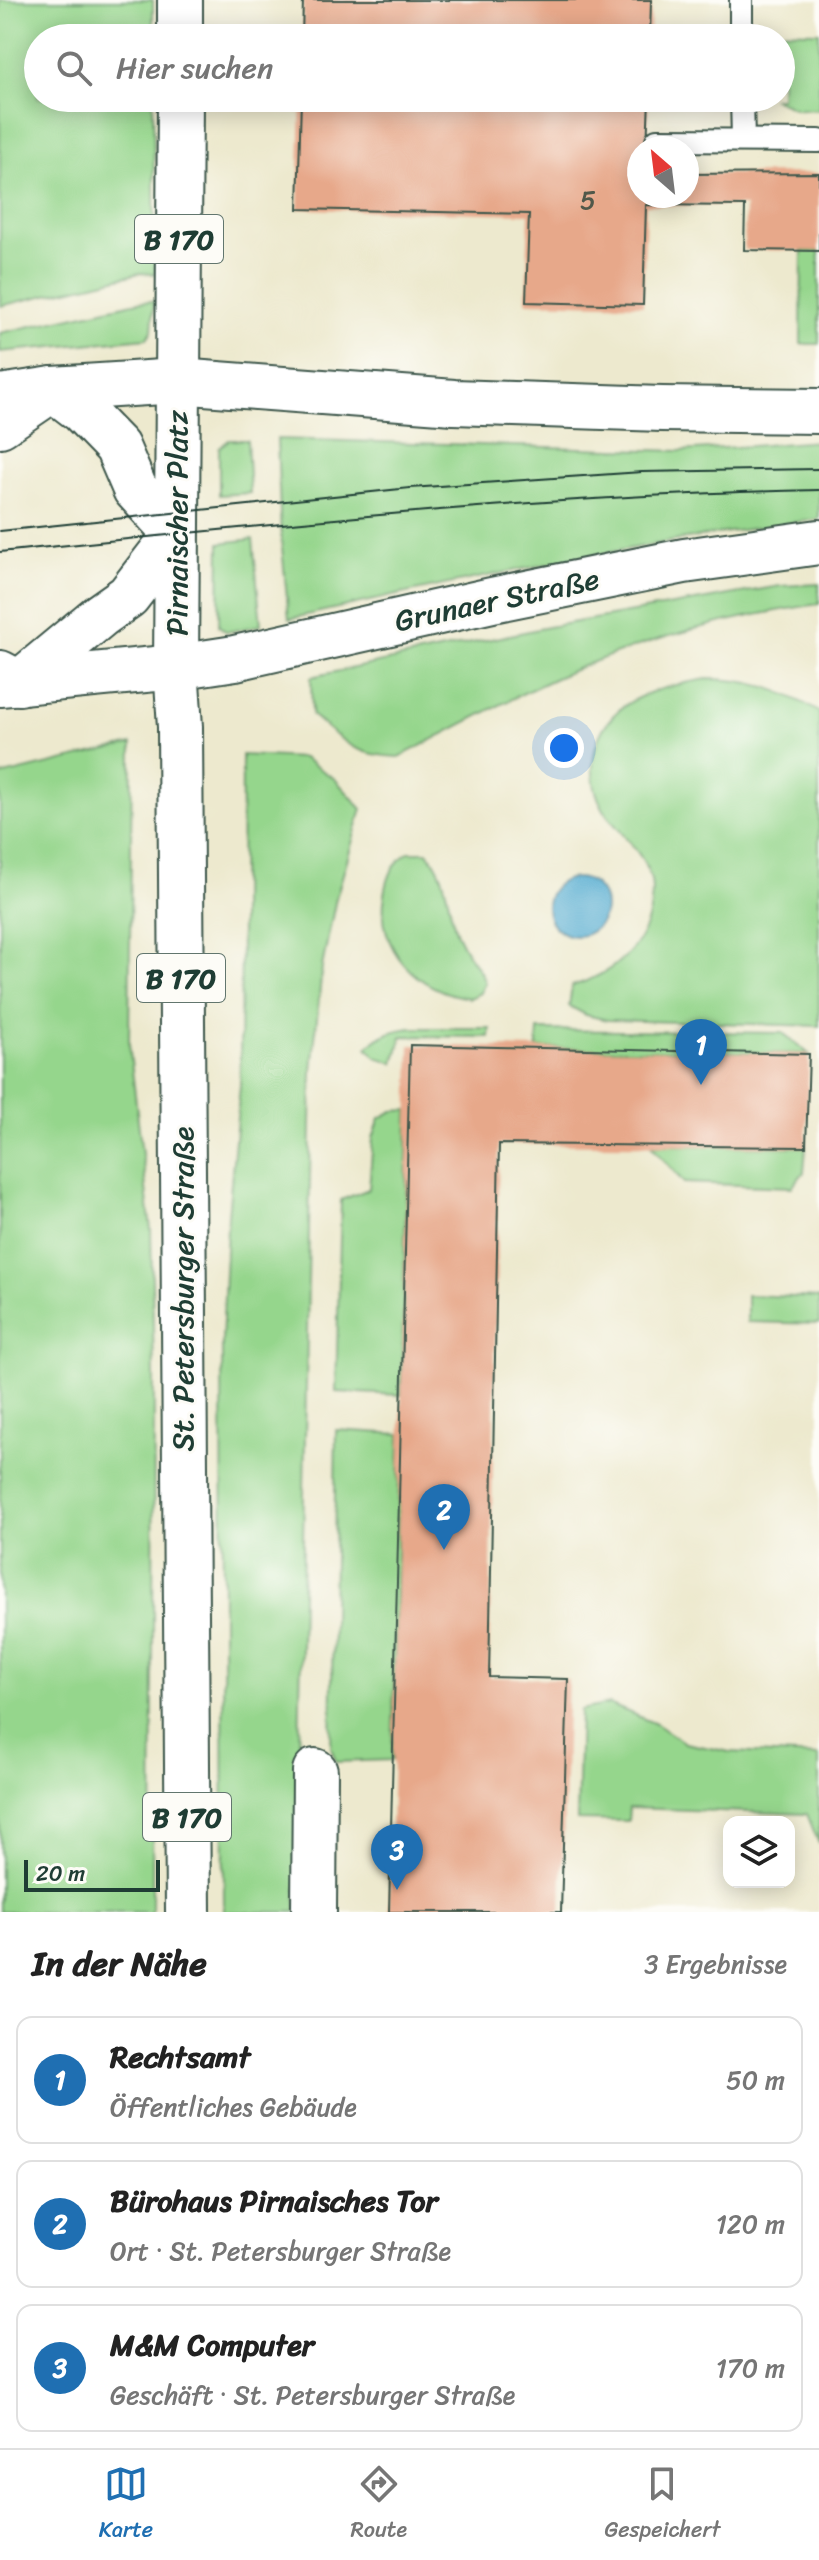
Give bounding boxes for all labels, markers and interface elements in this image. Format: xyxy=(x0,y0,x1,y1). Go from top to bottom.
search box xyxy=(24,24,795,112)
text: Hier suchen xyxy=(116,41,273,95)
icon: search xyxy=(52,46,96,90)
north arrow xyxy=(627,136,699,208)
house number: 5 xyxy=(580,177,596,223)
road number: B 170 xyxy=(135,215,223,263)
street label: Pirnaischer Platz xyxy=(150,409,204,636)
street label: Grunaer Straße xyxy=(390,552,604,648)
your location xyxy=(544,728,584,768)
road number: B 170 xyxy=(137,954,225,1002)
pin: 1 xyxy=(675,1019,727,1085)
street label: St. Petersburger Straße xyxy=(156,1127,210,1452)
pin: 2 xyxy=(418,1484,470,1550)
road number: B 170 xyxy=(143,1793,231,1841)
map controls xyxy=(723,1816,795,1888)
button: layers xyxy=(723,1816,795,1888)
pin: 3 xyxy=(371,1824,423,1890)
text: 20 m xyxy=(36,1854,85,1893)
scale bar xyxy=(24,1856,160,1892)
text: In der Nähe xyxy=(32,1934,207,1994)
text: 3 Ergebnisse xyxy=(644,1941,787,1987)
text: Rechtsamt xyxy=(110,2030,250,2084)
text: 1 xyxy=(54,2057,66,2103)
text: 50 m xyxy=(726,2057,785,2103)
text: Öffentliches Gebäude xyxy=(110,2084,357,2130)
text: Bürohaus Pirnaisches Tor xyxy=(110,2174,438,2228)
text: 2 xyxy=(52,2201,68,2247)
text: 120 m xyxy=(716,2201,785,2247)
text: Ort · St. Petersburger Straße xyxy=(110,2228,451,2274)
text: M&M Computer xyxy=(110,2318,314,2372)
text: 3 xyxy=(53,2345,67,2391)
text: 170 m xyxy=(716,2345,785,2391)
text: Geschäft · St. Petersburger Straße xyxy=(110,2372,515,2418)
tab: Karte xyxy=(99,2462,153,2549)
tab: Route xyxy=(350,2462,407,2549)
tab: Gespeichert xyxy=(604,2462,720,2549)

